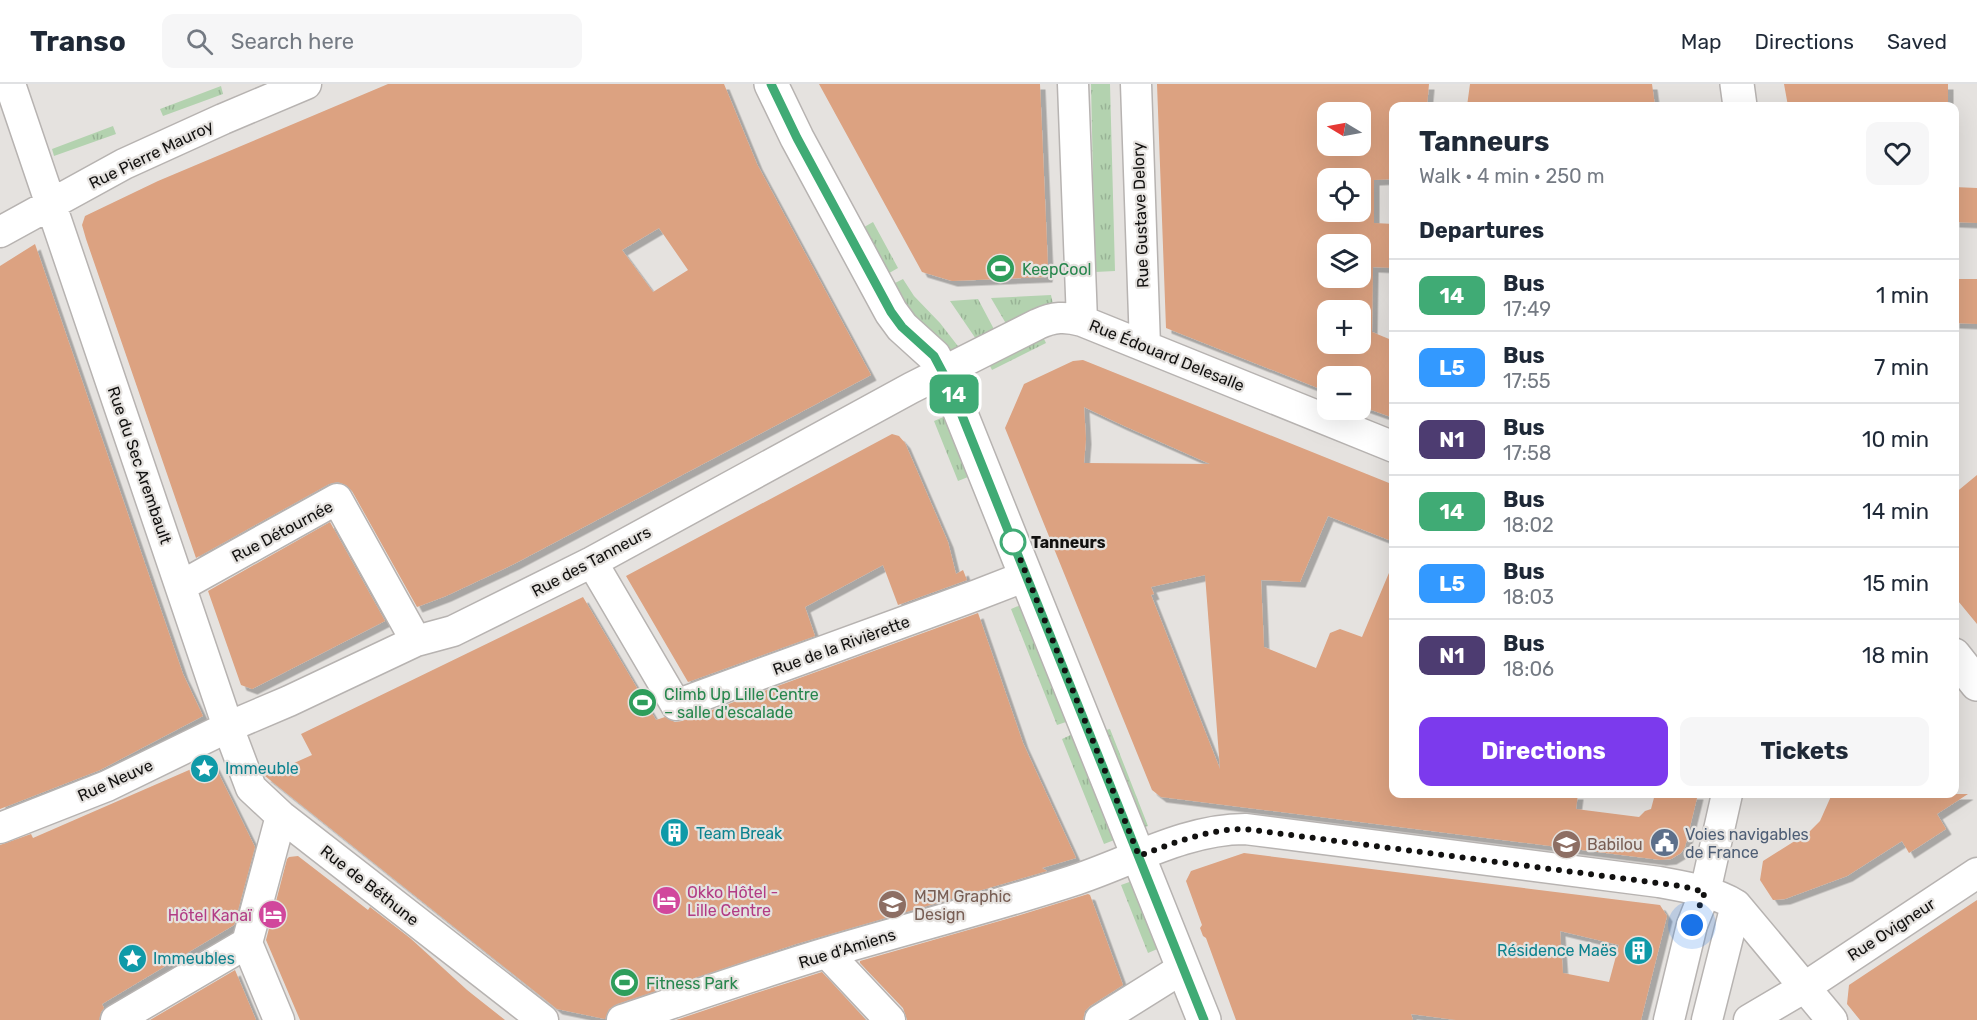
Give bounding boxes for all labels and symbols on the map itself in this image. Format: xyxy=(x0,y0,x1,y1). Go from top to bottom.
north arrow xyxy=(1317,102,1371,156)
street label: Rue Pierre Mauroy xyxy=(86,116,217,193)
street label: Rue Gustave Delory xyxy=(1128,142,1153,288)
sports icon: KeepCool xyxy=(985,253,1017,285)
place label: KeepCool xyxy=(1022,260,1092,279)
street label: Rue Édouard Delesalle xyxy=(1086,316,1247,395)
line badge: 14 xyxy=(927,374,981,414)
street label: Rue du Sec Arembault xyxy=(104,384,175,546)
street label: Rue Détournée xyxy=(228,497,336,566)
street label: Rue des Tanneurs xyxy=(529,522,654,601)
marker: Tanneurs xyxy=(1000,529,1026,555)
place label: Tanneurs xyxy=(1031,533,1106,552)
street label: Rue de la Rivièrette xyxy=(770,612,912,679)
place label: Climb Up Lille Centre – salle d'escalade xyxy=(664,685,819,722)
sports icon: Climb Up Lille Centre – salle d'escalade xyxy=(627,687,659,719)
place icon: Immeuble xyxy=(188,752,220,784)
street label: Rue Neuve xyxy=(75,755,156,805)
place label: Immeuble xyxy=(225,759,299,778)
building icon: Team Break xyxy=(659,817,691,849)
place label: Team Break xyxy=(696,824,783,843)
place label: Voies navigables de France xyxy=(1685,825,1809,862)
public building icon: Voies navigables de France xyxy=(1648,827,1680,859)
school or university icon: Babilou xyxy=(1550,828,1582,860)
place label: Babilou xyxy=(1587,835,1643,854)
street label: Rue de Béthune xyxy=(317,841,423,930)
place label: Okko Hôtel - Lille Centre xyxy=(687,883,778,920)
hotel icon: Okko Hôtel - Lille Centre xyxy=(650,885,682,917)
place label: MJM Graphic Design xyxy=(914,887,1011,924)
school or university icon: MJM Graphic Design xyxy=(877,889,909,921)
street label: Rue Ovigneur xyxy=(1844,894,1939,965)
hotel icon: Hôtel Kanaï xyxy=(257,899,289,931)
place label: Hôtel Kanaï xyxy=(168,906,253,925)
your location xyxy=(1677,910,1707,940)
street label: Rue d'Amiens xyxy=(796,925,898,972)
building icon: Résidence Maës xyxy=(1622,934,1654,966)
place label: Résidence Maës xyxy=(1497,941,1617,960)
place icon: Immeubles xyxy=(116,942,148,974)
place label: Immeubles xyxy=(153,949,235,968)
sports icon: Fitness Park xyxy=(609,967,641,999)
place label: Fitness Park xyxy=(646,974,738,993)

